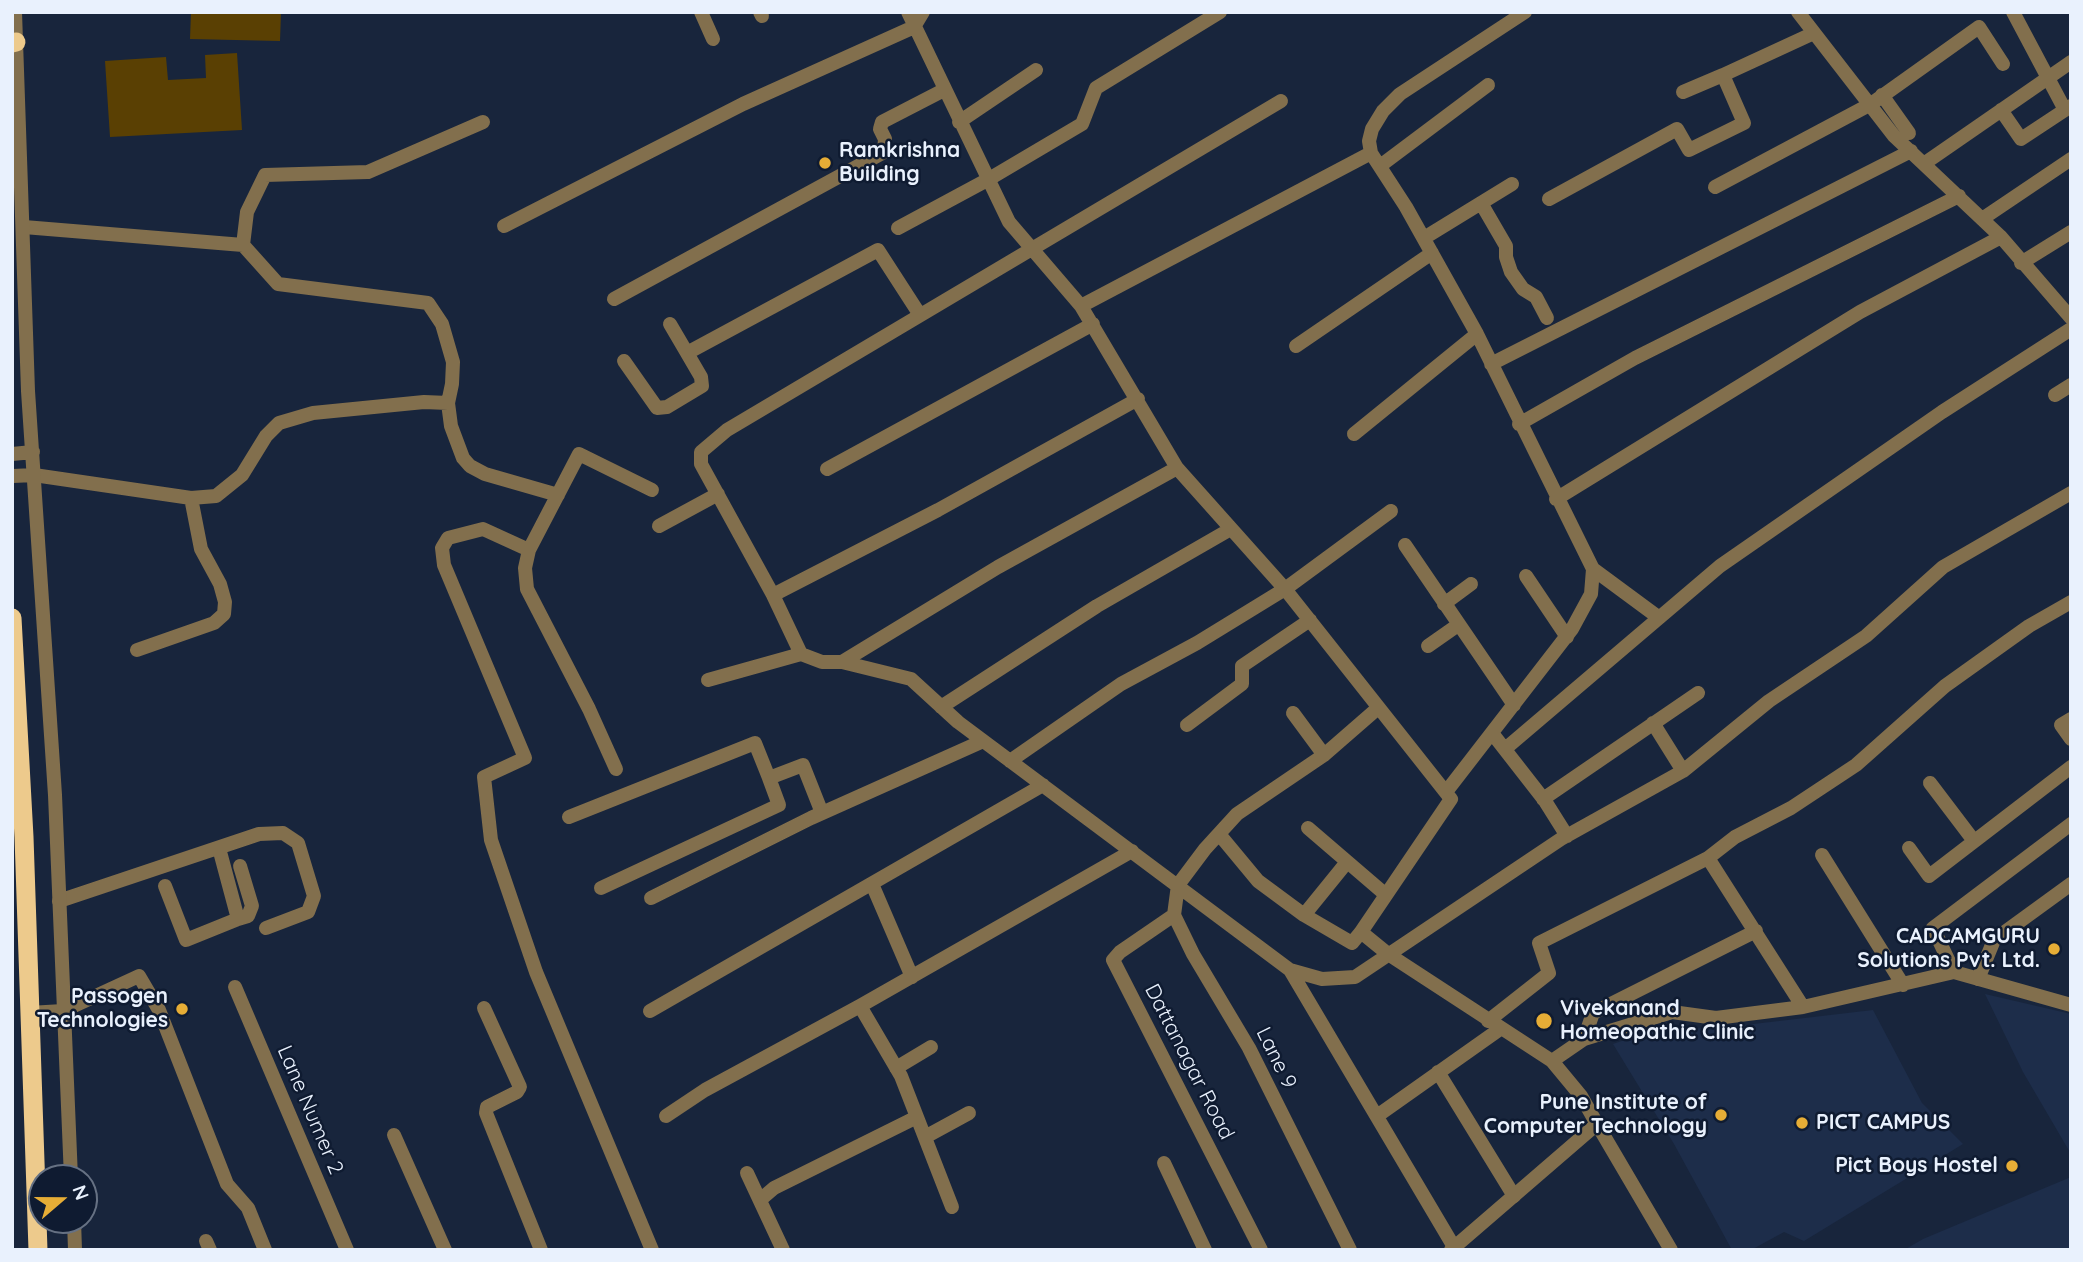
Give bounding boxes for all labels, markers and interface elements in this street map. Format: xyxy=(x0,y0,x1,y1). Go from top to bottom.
place label: Ramkrishna Building xyxy=(839,138,960,188)
marker: Ramkrishna Building xyxy=(817,155,833,171)
place label: CADCAMGURU Solutions Pvt. Ltd. xyxy=(1857,924,2040,974)
marker: CADCAMGURU Solutions Pvt. Ltd. xyxy=(2046,941,2062,957)
street label: Dattanagar Road xyxy=(1139,980,1239,1144)
place label: Passogen Technologies xyxy=(37,984,168,1034)
place label: Vivekanand Homeopathic Clinic xyxy=(1560,996,1754,1046)
marker: Passogen Technologies xyxy=(174,1001,190,1017)
marker: Vivekanand Homeopathic Clinic xyxy=(1534,1011,1554,1031)
street label: Lane 9 xyxy=(1250,1023,1302,1093)
street label: Lane Numer 2 xyxy=(272,1042,348,1178)
place label: Pune Institute of Computer Technology xyxy=(1484,1090,1707,1140)
marker: Pune Institute of Computer Technology xyxy=(1713,1107,1729,1123)
place label: PICT CAMPUS xyxy=(1816,1110,1950,1136)
marker: PICT CAMPUS xyxy=(1794,1115,1810,1131)
place label: Pict Boys Hostel xyxy=(1835,1153,1998,1179)
marker: Pict Boys Hostel xyxy=(2004,1158,2020,1174)
north arrow xyxy=(28,1164,98,1234)
text: N xyxy=(67,1182,95,1203)

